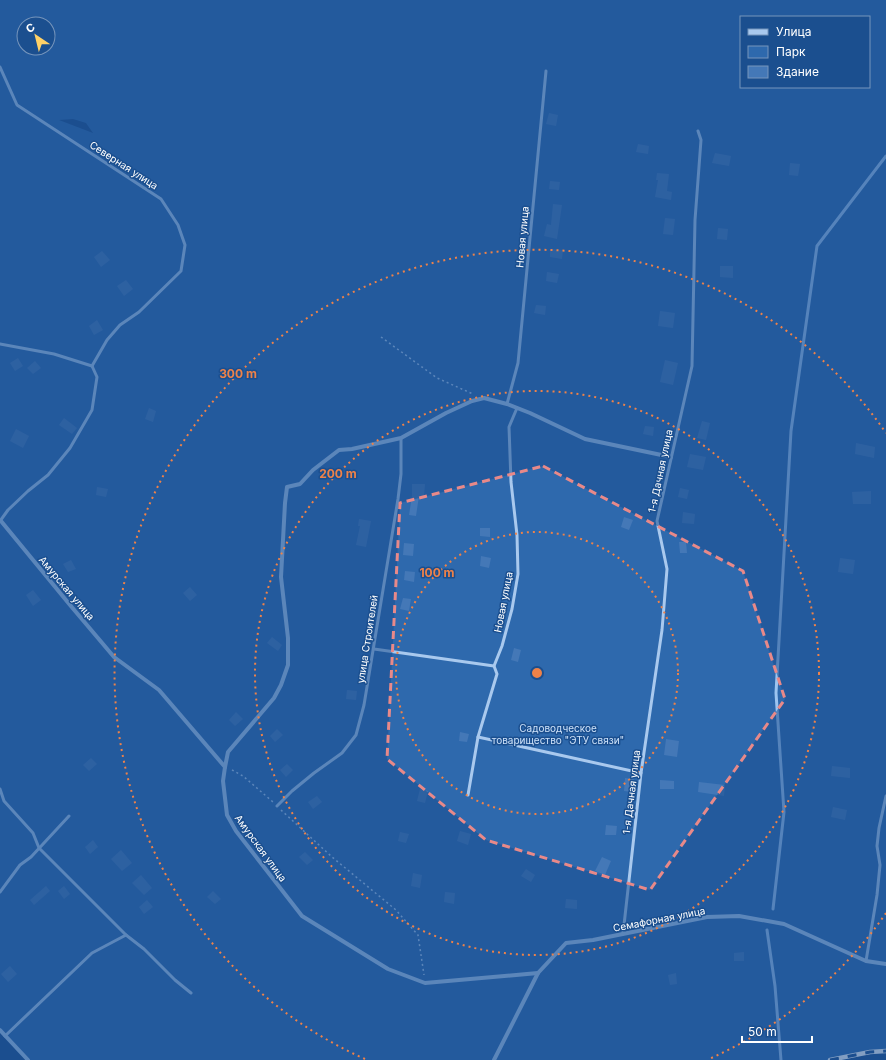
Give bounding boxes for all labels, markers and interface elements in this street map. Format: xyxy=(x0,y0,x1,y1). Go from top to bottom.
north arrow xyxy=(16,16,56,56)
legend xyxy=(740,16,870,88)
text: С xyxy=(23,20,38,36)
text: Улица xyxy=(776,24,811,39)
text: Парк xyxy=(776,44,806,59)
text: Здание xyxy=(776,64,819,79)
street label: Северная улица xyxy=(88,138,160,192)
street label: Новая улица xyxy=(513,206,531,268)
text: 300 m xyxy=(219,366,257,381)
street label: 1-я Дачная улица xyxy=(645,428,675,514)
text: 200 m xyxy=(319,466,357,481)
street label: Амурская улица xyxy=(37,554,97,622)
text: 100 m xyxy=(419,565,455,580)
street label: Новая улица xyxy=(491,571,515,633)
street label: улица Строителей xyxy=(354,594,380,684)
centre of rings xyxy=(530,666,544,680)
park label: Садоводческое товарищество "ЭТУ связи" xyxy=(492,722,624,746)
street label: 1-я Дачная улица xyxy=(620,749,642,835)
street label: Амурская улица xyxy=(233,812,289,884)
street label: Семафорная улица xyxy=(612,904,706,934)
scale bar xyxy=(742,1018,812,1044)
text: 50 m xyxy=(748,1024,777,1039)

